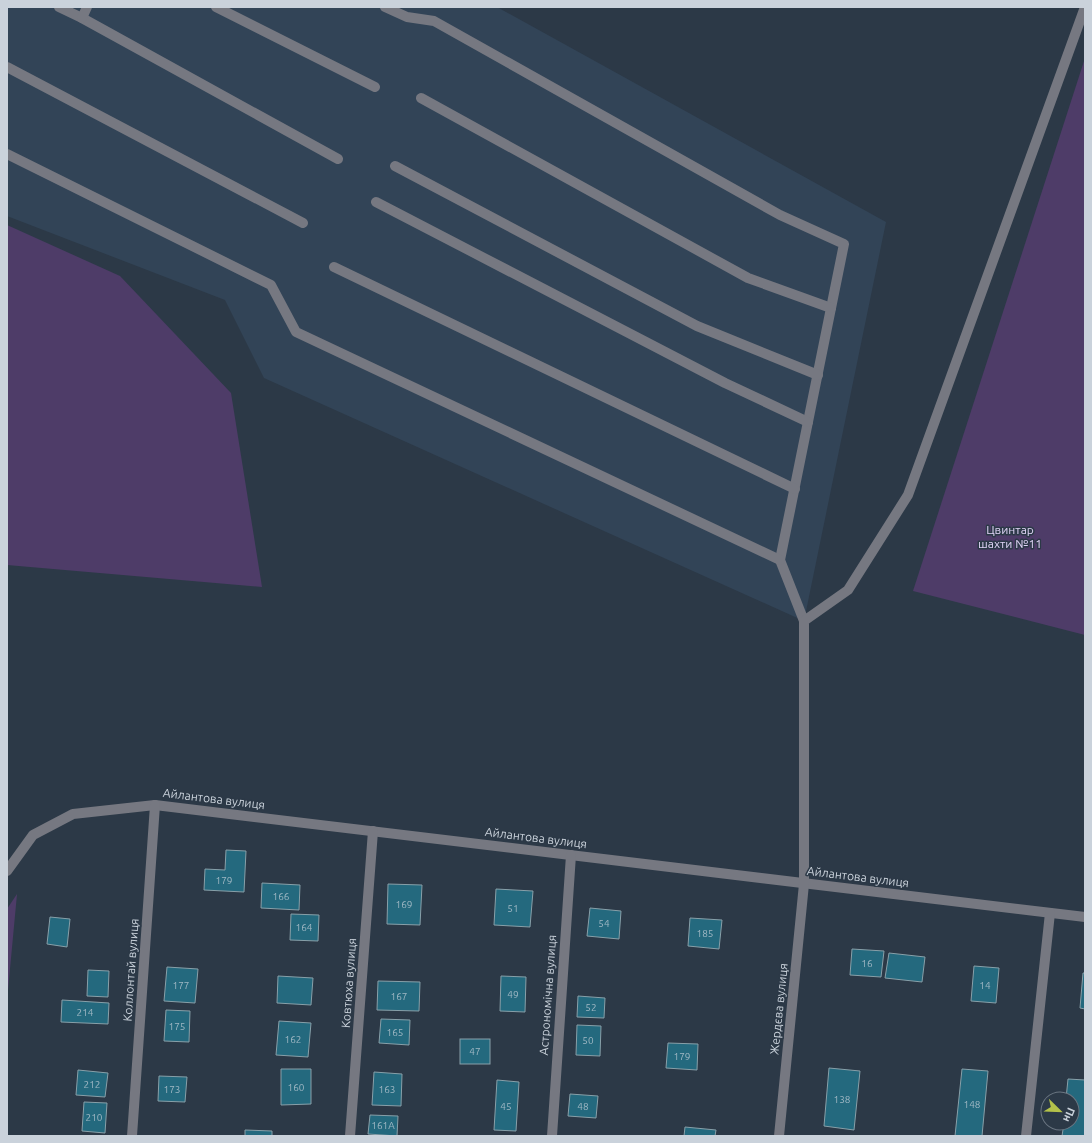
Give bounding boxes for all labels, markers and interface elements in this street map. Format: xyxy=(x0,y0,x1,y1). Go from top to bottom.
park label: Цвинтар шахти №11 xyxy=(978,523,1042,550)
street label: Айлантова вулиця xyxy=(162,786,266,811)
street label: Айлантова вулиця xyxy=(484,825,588,850)
street label: Айлантова вулиця xyxy=(806,864,910,889)
house number: 179 xyxy=(216,875,232,886)
house number: 166 xyxy=(273,891,290,902)
house number: 169 xyxy=(396,899,412,910)
house number: 51 xyxy=(507,903,519,914)
street label: Коллонтай вулиця xyxy=(120,918,141,1022)
house number: 54 xyxy=(598,918,610,929)
house number: 164 xyxy=(296,922,313,933)
house number: 185 xyxy=(697,928,713,939)
street label: Астрономічна вулиця xyxy=(537,934,558,1056)
street label: Ковтюха вулиця xyxy=(339,937,358,1028)
house number: 16 xyxy=(861,958,873,969)
street label: Жердєва вулиця xyxy=(767,963,790,1055)
house number: 177 xyxy=(173,980,189,991)
house number: 14 xyxy=(979,980,991,991)
house number: 49 xyxy=(507,989,519,1000)
house number: 167 xyxy=(391,991,407,1002)
house number: 52 xyxy=(585,1002,597,1013)
house number: 214 xyxy=(77,1007,94,1018)
house number: 175 xyxy=(169,1021,185,1032)
house number: 165 xyxy=(387,1027,403,1038)
house number: 162 xyxy=(285,1034,301,1045)
house number: 50 xyxy=(582,1035,594,1046)
house number: 47 xyxy=(469,1046,481,1057)
house number: 179 xyxy=(674,1051,690,1062)
house number: 212 xyxy=(84,1079,100,1090)
house number: 160 xyxy=(288,1082,305,1093)
house number: 173 xyxy=(164,1084,180,1095)
house number: 163 xyxy=(379,1084,395,1095)
north arrow xyxy=(1040,1091,1080,1131)
house number: 138 xyxy=(834,1094,851,1105)
house number: 148 xyxy=(964,1099,981,1110)
house number: 45 xyxy=(500,1101,512,1112)
house number: 48 xyxy=(577,1101,589,1112)
text: Пн xyxy=(1061,1106,1078,1124)
house number: 210 xyxy=(86,1112,103,1123)
house number: 161А xyxy=(371,1120,395,1131)

